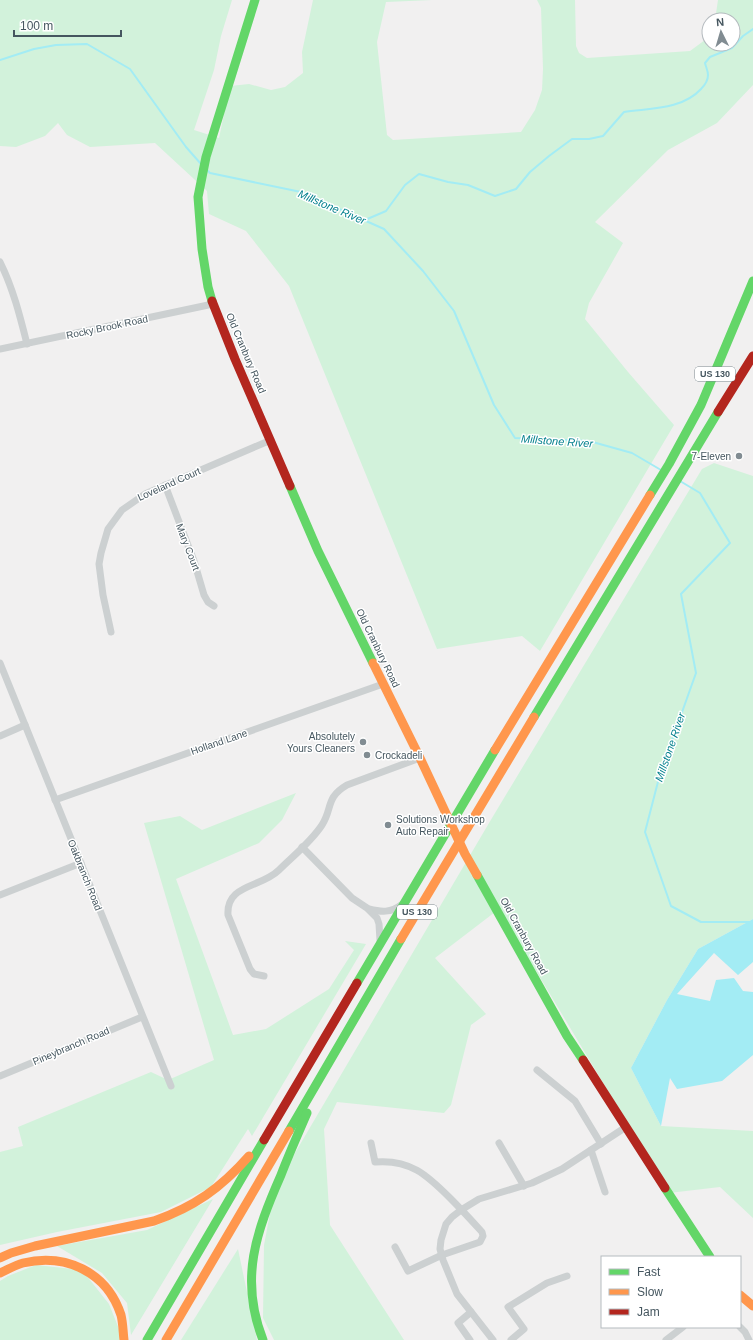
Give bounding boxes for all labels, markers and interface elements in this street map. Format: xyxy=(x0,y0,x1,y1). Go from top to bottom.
scale bar xyxy=(14,12,121,38)
north arrow xyxy=(701,12,741,52)
text: N xyxy=(716,16,725,28)
text: 100 m xyxy=(20,19,53,33)
water label: Millstone River xyxy=(296,187,369,227)
street label: Old Cranbury Road xyxy=(224,311,268,395)
street label: Rocky Brook Road xyxy=(65,313,149,341)
road number: US 130 xyxy=(695,367,735,381)
water label: Millstone River xyxy=(521,432,595,450)
place label: 7-Eleven xyxy=(692,451,731,462)
marker: 7-Eleven xyxy=(734,451,744,461)
street label: Loveland Court xyxy=(136,465,202,503)
street label: Mary Court xyxy=(174,522,202,572)
street label: Old Cranbury Road xyxy=(354,607,402,689)
water label: Millstone River xyxy=(653,710,688,783)
street label: Holland Lane xyxy=(189,727,249,757)
place label: Absolutely Yours Cleaners xyxy=(287,731,355,754)
marker: Absolutely Yours Cleaners xyxy=(358,737,368,747)
marker: Crockadeli xyxy=(362,750,372,760)
place label: Crockadeli xyxy=(375,750,422,761)
place label: Solutions Workshop Auto Repair xyxy=(396,814,485,837)
marker: Solutions Workshop Auto Repair xyxy=(383,820,393,830)
street label: Oakbranch Road xyxy=(66,838,104,912)
street label: Old Cranbury Road xyxy=(498,896,550,976)
road number: US 130 xyxy=(397,905,437,919)
street label: Pineybranch Road xyxy=(31,1025,111,1067)
legend xyxy=(601,1256,741,1328)
text: Fast xyxy=(637,1265,661,1279)
text: Slow xyxy=(637,1285,663,1299)
text: Jam xyxy=(637,1305,660,1319)

